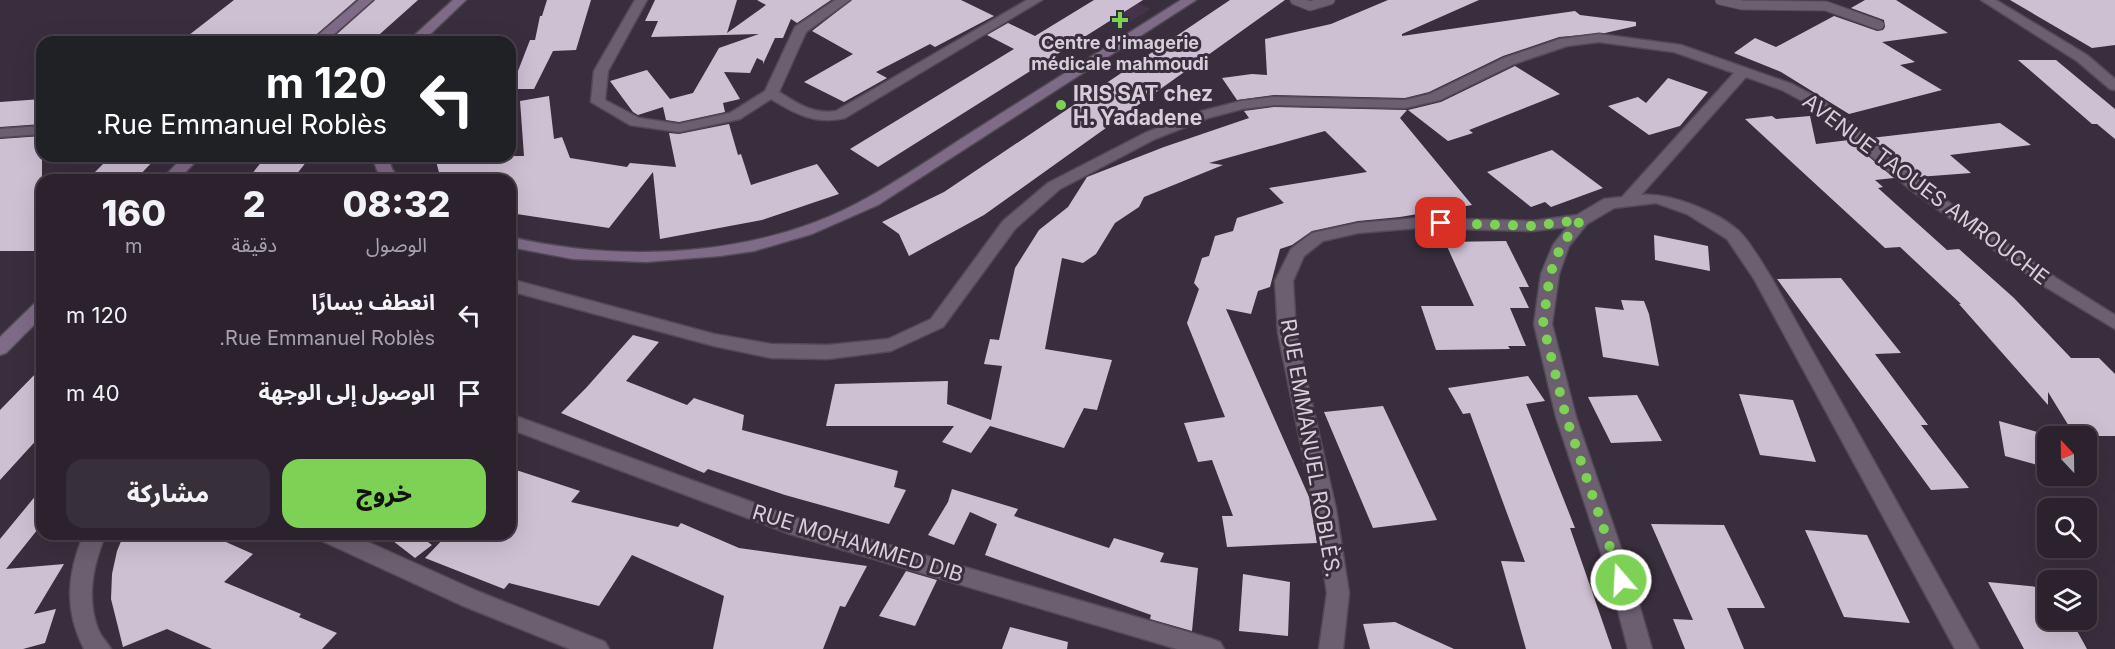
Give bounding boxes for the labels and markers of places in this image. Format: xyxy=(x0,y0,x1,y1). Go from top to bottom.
marker: Centre d'imagerie médicale mahmoudi xyxy=(1111,11,1129,29)
place label: Centre d'imagerie médicale mahmoudi xyxy=(1031,32,1209,74)
place label: IRIS SAT chez H. Yadadene xyxy=(1073,81,1213,130)
marker: IRIS SAT chez H. Yadadene xyxy=(1054,98,1068,112)
pin xyxy=(1415,197,1466,248)

